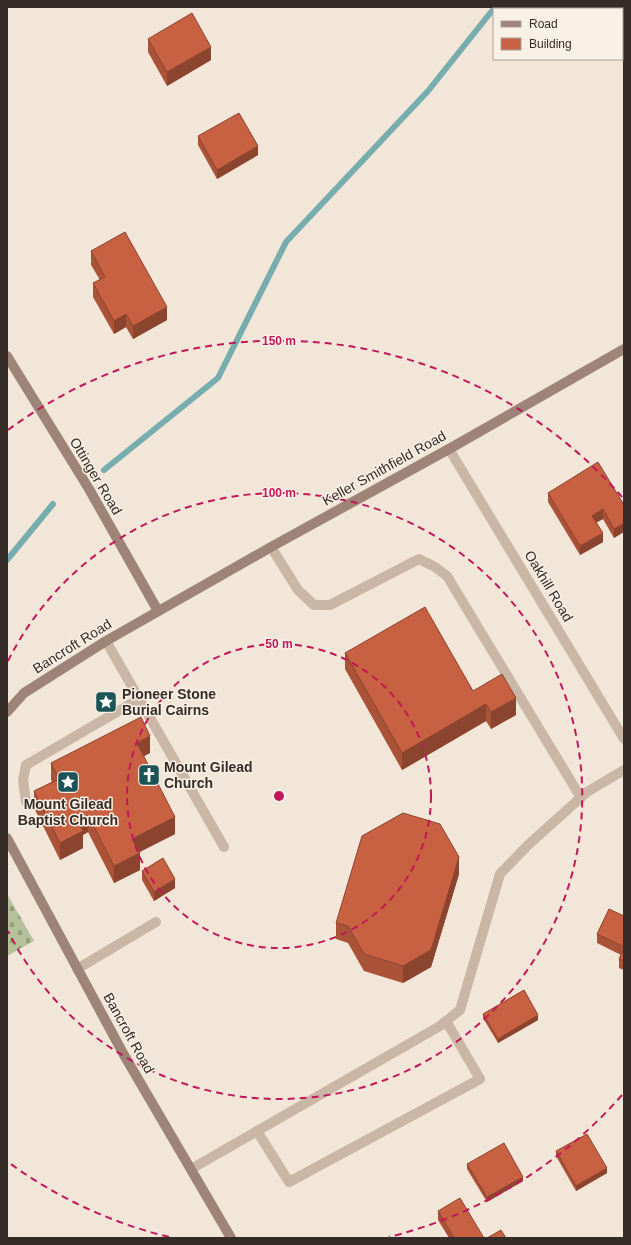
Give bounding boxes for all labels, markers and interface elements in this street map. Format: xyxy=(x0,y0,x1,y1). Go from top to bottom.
legend xyxy=(493,8,623,60)
text: Road xyxy=(529,17,558,31)
text: Building xyxy=(529,37,572,51)
text: 150 m xyxy=(262,334,296,348)
street label: Keller Smithfield Road xyxy=(320,427,448,509)
street label: Ottinger Road xyxy=(67,435,125,517)
text: 100 m xyxy=(262,486,296,500)
street label: Oakhill Road xyxy=(522,548,576,624)
street label: Bancroft Road xyxy=(30,616,114,676)
text: 50 m xyxy=(265,637,293,651)
place label: Pioneer Stone Burial Cairns xyxy=(122,686,216,718)
place icon: Pioneer Stone Burial Cairns xyxy=(93,689,119,715)
place label: Mount Gilead Church xyxy=(164,759,253,791)
church icon: Mount Gilead Church xyxy=(136,762,162,788)
place icon: Mount Gilead Baptist Church xyxy=(55,769,81,795)
centre of rings xyxy=(272,789,286,803)
place label: Mount Gilead Baptist Church xyxy=(18,796,118,828)
street label: Bancroft Road xyxy=(100,990,158,1076)

